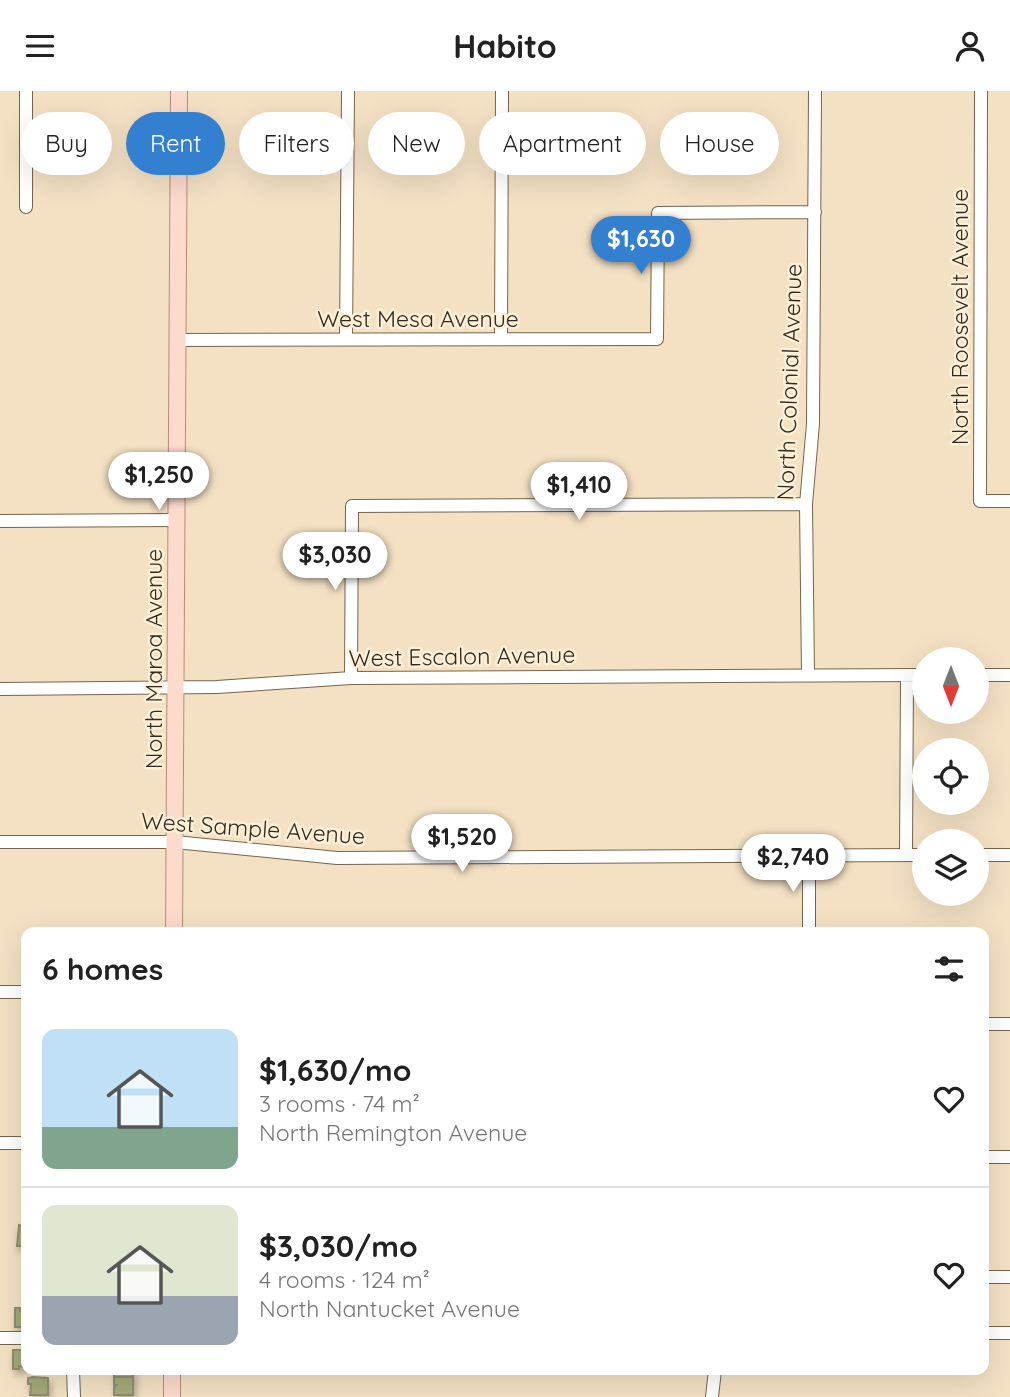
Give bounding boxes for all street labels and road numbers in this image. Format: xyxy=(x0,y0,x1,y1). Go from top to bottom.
street label: North Roosevelt Avenue xyxy=(945,189,974,445)
street label: North Colonial Avenue xyxy=(770,263,808,501)
street label: West Mesa Avenue xyxy=(317,304,519,333)
street label: North Maroa Avenue xyxy=(139,549,168,769)
street label: West Escalon Avenue xyxy=(348,640,576,672)
street label: West Sample Avenue xyxy=(140,806,366,850)

